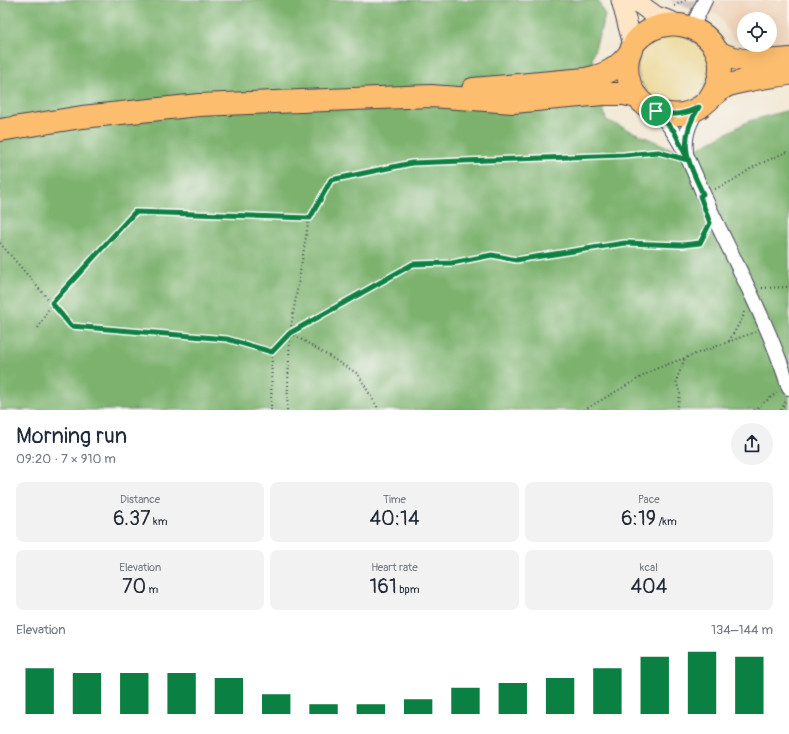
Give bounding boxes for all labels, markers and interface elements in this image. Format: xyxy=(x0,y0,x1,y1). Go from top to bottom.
map controls xyxy=(737,12,777,52)
button: locate xyxy=(737,12,777,52)
pin xyxy=(639,94,673,128)
icon: arrive xyxy=(645,100,667,122)
text: Morning run xyxy=(16,422,127,450)
button: share xyxy=(731,423,773,465)
text: 09:20 · 7 × 910 m xyxy=(16,451,116,467)
text: Distance xyxy=(120,493,160,506)
text: Time xyxy=(383,493,406,506)
text: Pace xyxy=(638,493,660,506)
text: 6.37 xyxy=(113,506,151,531)
text: 40:14 xyxy=(369,506,420,531)
text: 6:19 xyxy=(621,506,656,531)
text: km xyxy=(151,515,167,528)
text: /km xyxy=(656,515,677,528)
text: Elevation xyxy=(119,561,161,574)
text: Heart rate xyxy=(371,561,418,574)
text: kcal xyxy=(640,561,658,574)
text: 70 xyxy=(122,574,146,599)
text: 161 xyxy=(369,574,397,599)
text: 404 xyxy=(630,574,667,599)
text: m xyxy=(146,583,158,596)
text: bpm xyxy=(397,583,420,596)
text: Elevation xyxy=(16,622,66,638)
text: 134–144 m xyxy=(711,622,773,638)

